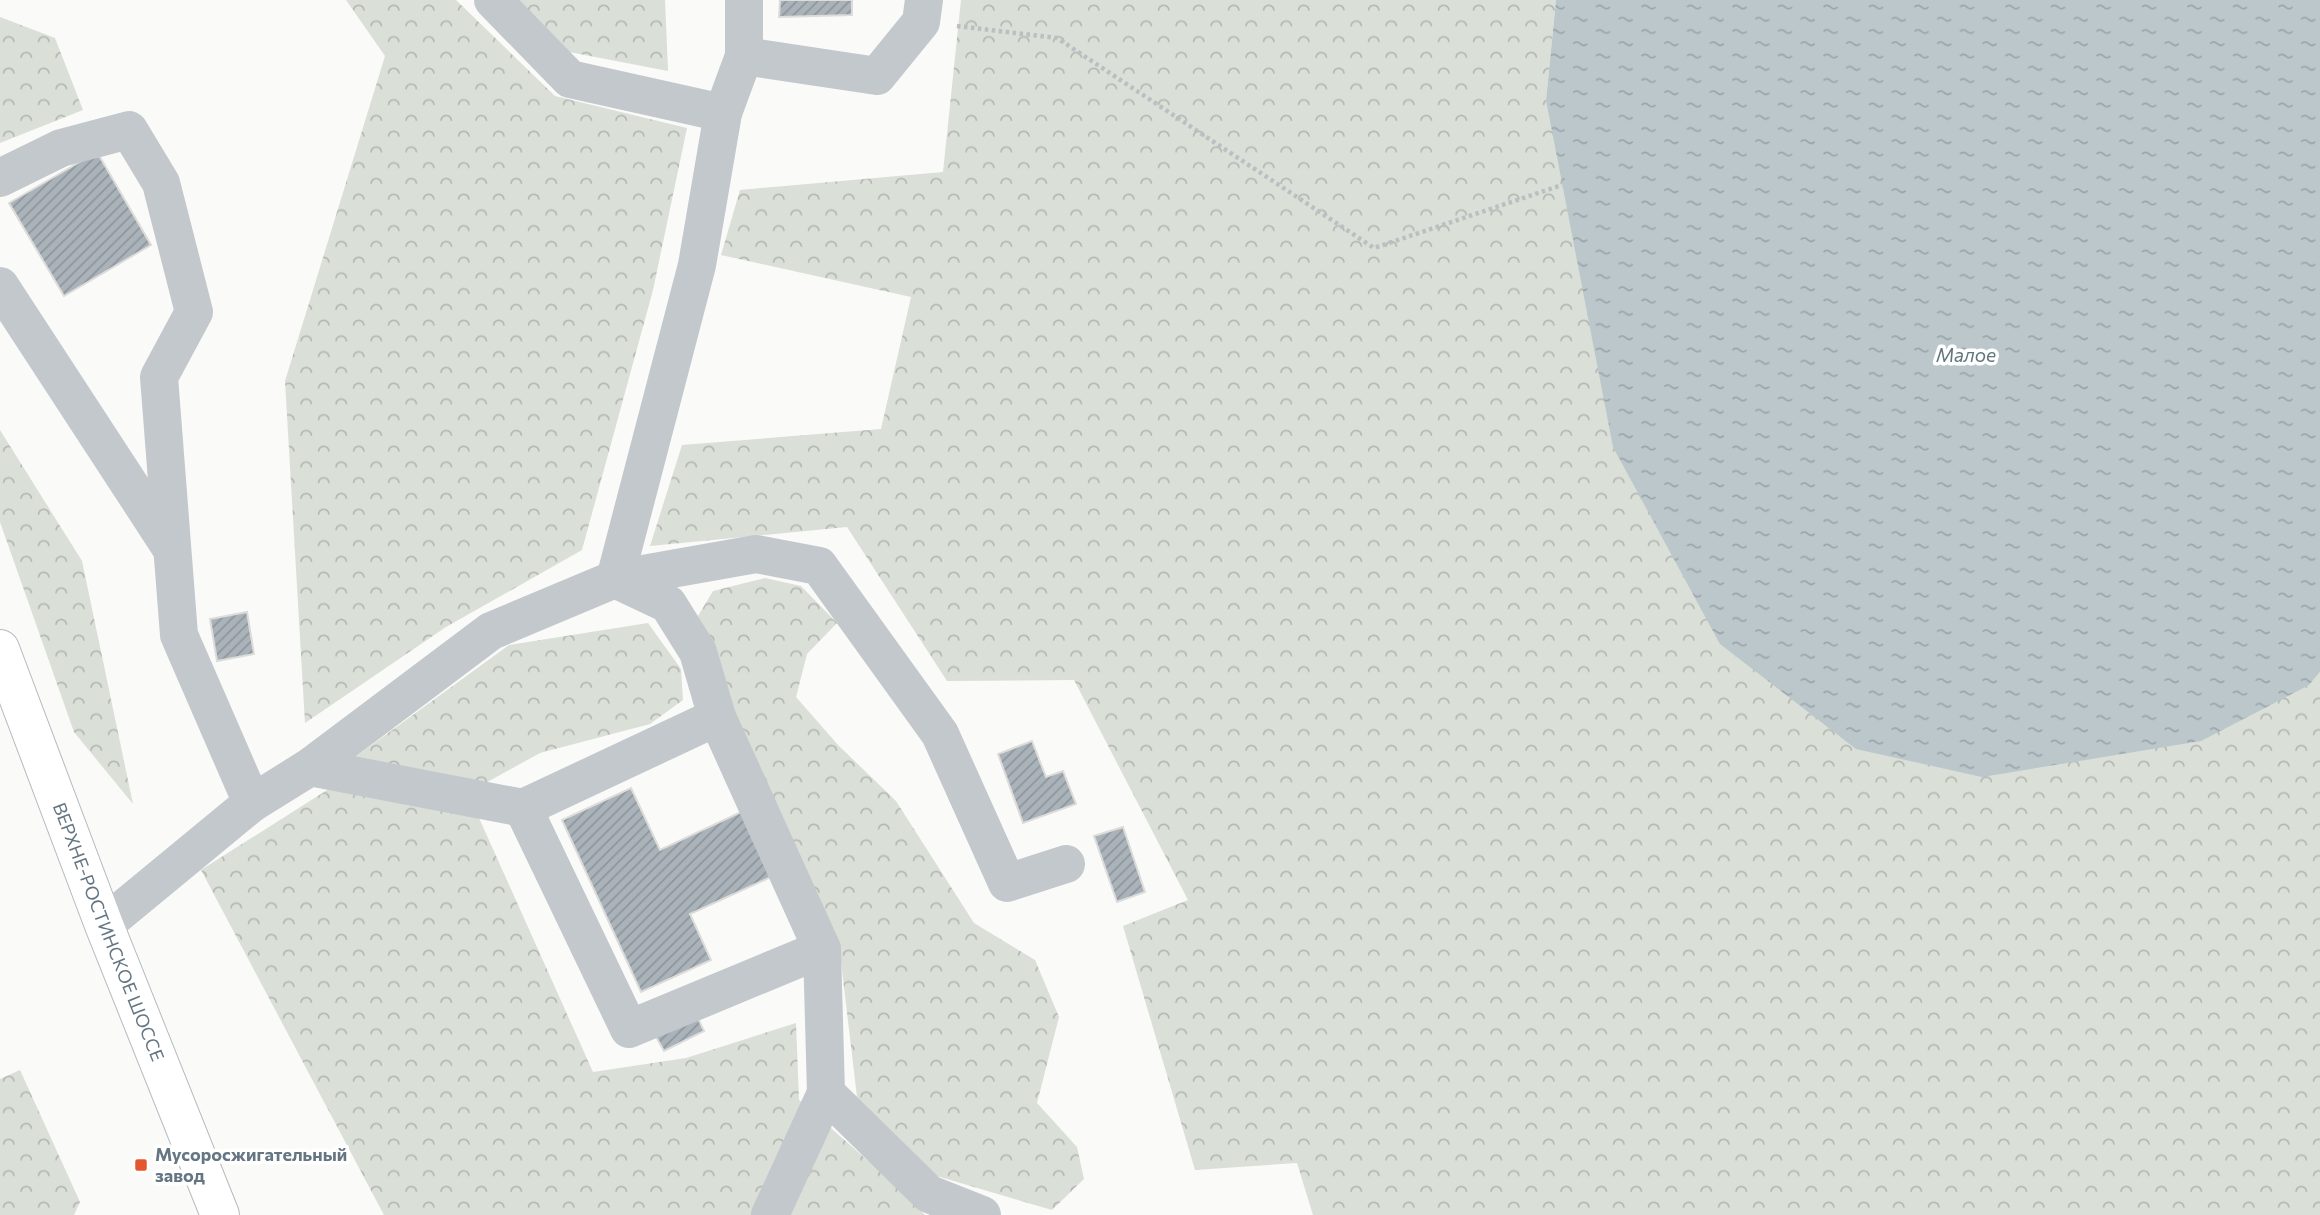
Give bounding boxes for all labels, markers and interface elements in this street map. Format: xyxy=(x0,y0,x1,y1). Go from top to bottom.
water label: Малое xyxy=(1936,343,1996,366)
street label: ВЕРХНЕ-РОСТИНСКОЕ ШОССЕ xyxy=(49,799,169,1064)
place label: Мусоросжигательный завод xyxy=(155,1143,347,1186)
marker: Мусоросжигательный завод xyxy=(133,1157,149,1173)

